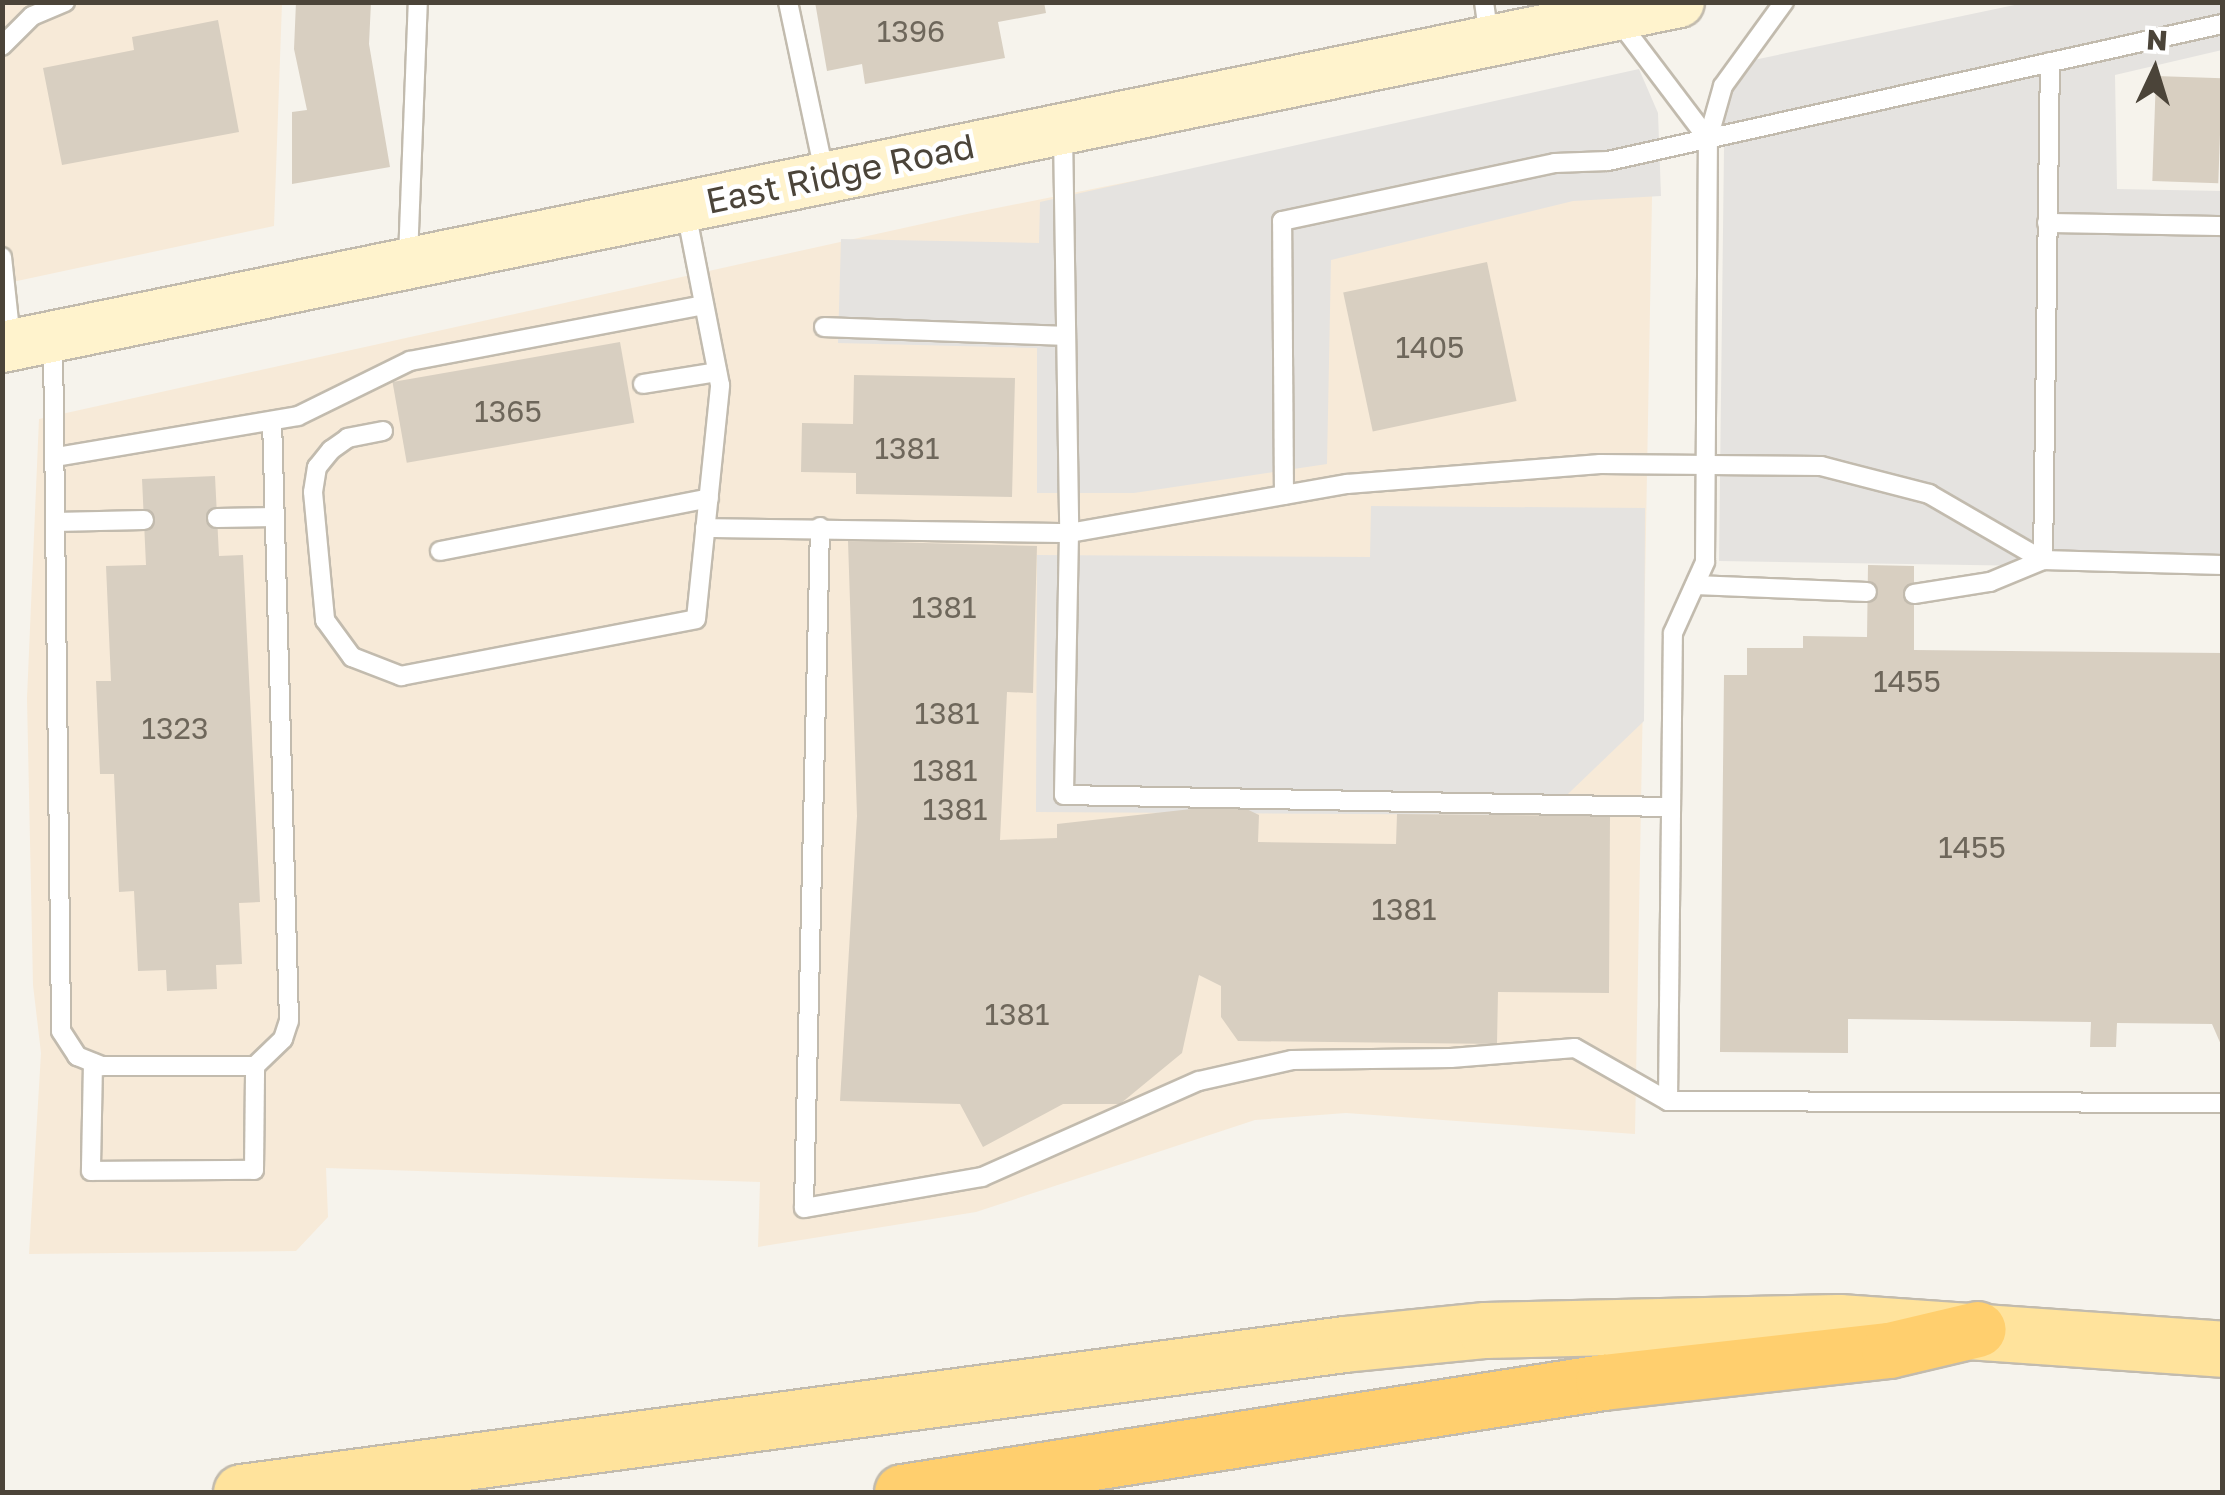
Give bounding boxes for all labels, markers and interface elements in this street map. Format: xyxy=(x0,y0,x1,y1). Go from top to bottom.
house number: 1396 xyxy=(877,13,945,49)
north arrow xyxy=(2105,20,2205,120)
text: N xyxy=(2145,22,2169,57)
street label: East Ridge Road xyxy=(702,124,978,222)
house number: 1405 xyxy=(1396,329,1464,365)
house number: 1365 xyxy=(474,393,542,429)
house number: 1381 xyxy=(875,430,939,466)
house number: 1381 xyxy=(912,589,976,625)
house number: 1455 xyxy=(1873,663,1941,699)
house number: 1381 xyxy=(915,695,979,731)
house number: 1323 xyxy=(141,710,209,746)
house number: 1381 xyxy=(913,752,977,788)
house number: 1381 xyxy=(923,791,987,827)
house number: 1455 xyxy=(1938,829,2006,865)
house number: 1381 xyxy=(1372,891,1436,927)
house number: 1381 xyxy=(985,996,1049,1032)

